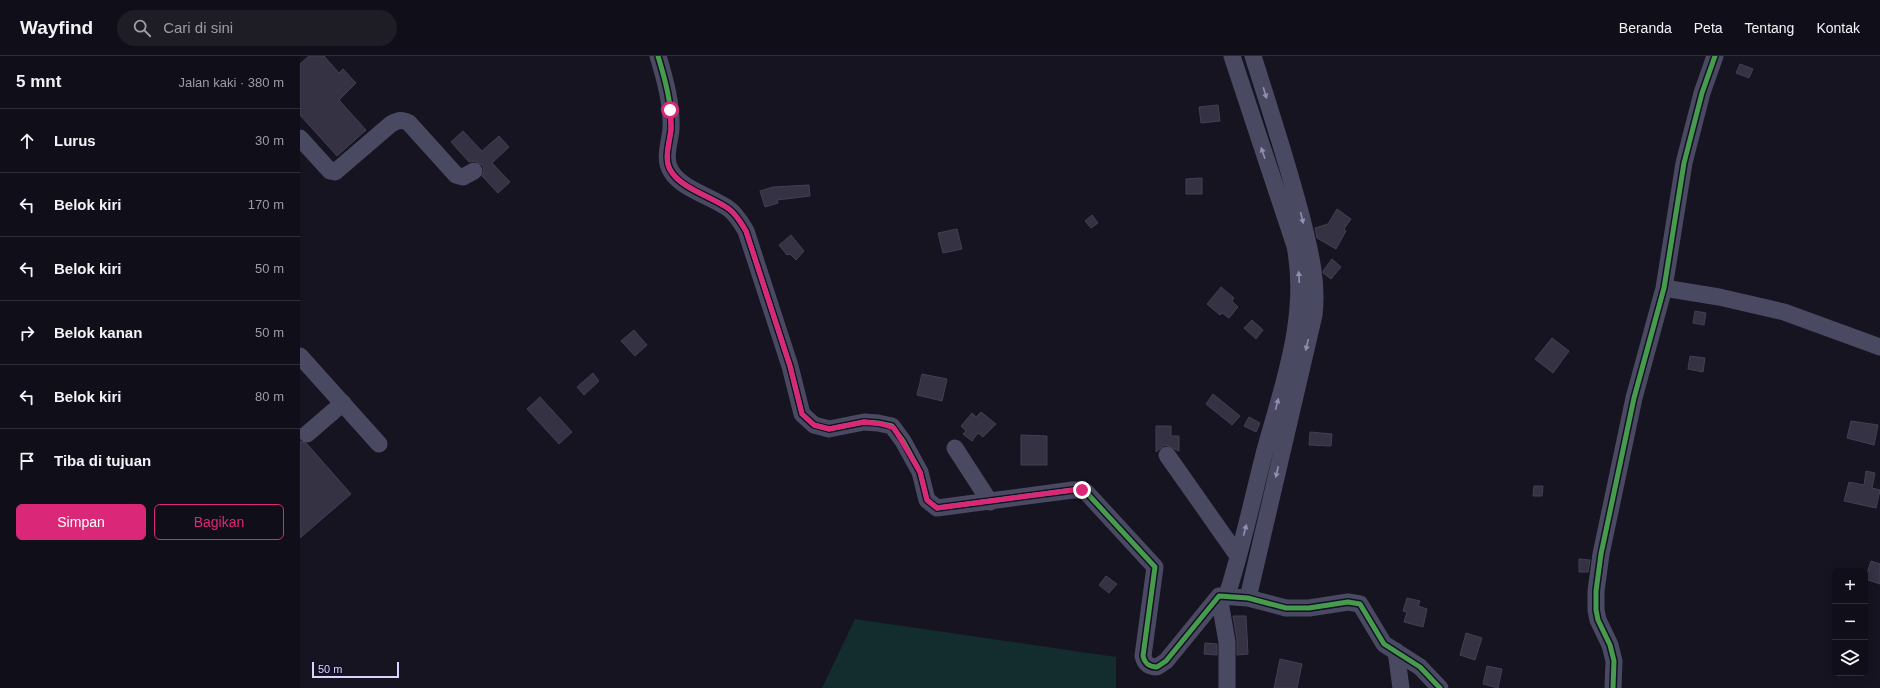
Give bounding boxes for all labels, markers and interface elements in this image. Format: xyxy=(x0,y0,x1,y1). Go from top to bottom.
search box xyxy=(117,10,397,46)
text: Wayfind xyxy=(20,17,93,38)
icon: search xyxy=(131,17,153,39)
text: Cari di sini xyxy=(163,19,233,36)
text: Beranda xyxy=(1619,20,1672,36)
text: Peta xyxy=(1694,20,1723,36)
text: Tentang xyxy=(1745,20,1794,36)
text: Kontak xyxy=(1816,20,1860,36)
text: 5 mnt xyxy=(16,72,61,91)
text: Jalan kaki · 380 m xyxy=(179,75,284,90)
one-way arrow xyxy=(1262,88,1268,100)
route start xyxy=(661,101,679,119)
icon: ahead xyxy=(16,130,38,152)
text: Lurus xyxy=(54,132,96,149)
text: 30 m xyxy=(255,133,284,148)
one-way arrow xyxy=(1260,146,1266,158)
icon: left xyxy=(16,194,38,216)
text: Belok kiri xyxy=(54,196,122,213)
text: 170 m xyxy=(248,197,284,212)
one-way arrow xyxy=(1299,212,1305,224)
icon: left xyxy=(16,258,38,280)
text: Belok kiri xyxy=(54,260,122,277)
text: 50 m xyxy=(255,261,284,276)
one-way arrow xyxy=(1296,271,1303,283)
icon: right xyxy=(16,322,38,344)
text: Belok kanan xyxy=(54,324,142,341)
text: 50 m xyxy=(255,325,284,340)
one-way arrow xyxy=(1303,339,1309,352)
icon: left xyxy=(16,386,38,408)
text: Belok kiri xyxy=(54,388,122,405)
text: 80 m xyxy=(255,389,284,404)
one-way arrow xyxy=(1275,398,1281,411)
icon: arrive xyxy=(16,450,38,472)
text: Tiba di tujuan xyxy=(54,452,151,469)
one-way arrow xyxy=(1274,466,1280,478)
route end xyxy=(1073,481,1091,499)
button: Simpan xyxy=(16,504,146,540)
button: Bagikan xyxy=(154,504,284,540)
one-way arrow xyxy=(1242,524,1248,536)
map controls xyxy=(1832,568,1868,676)
button: + xyxy=(1832,568,1868,604)
button: − xyxy=(1832,604,1868,640)
button: layers xyxy=(1832,640,1868,676)
scale bar xyxy=(312,660,399,679)
text: 50 m xyxy=(318,663,342,675)

